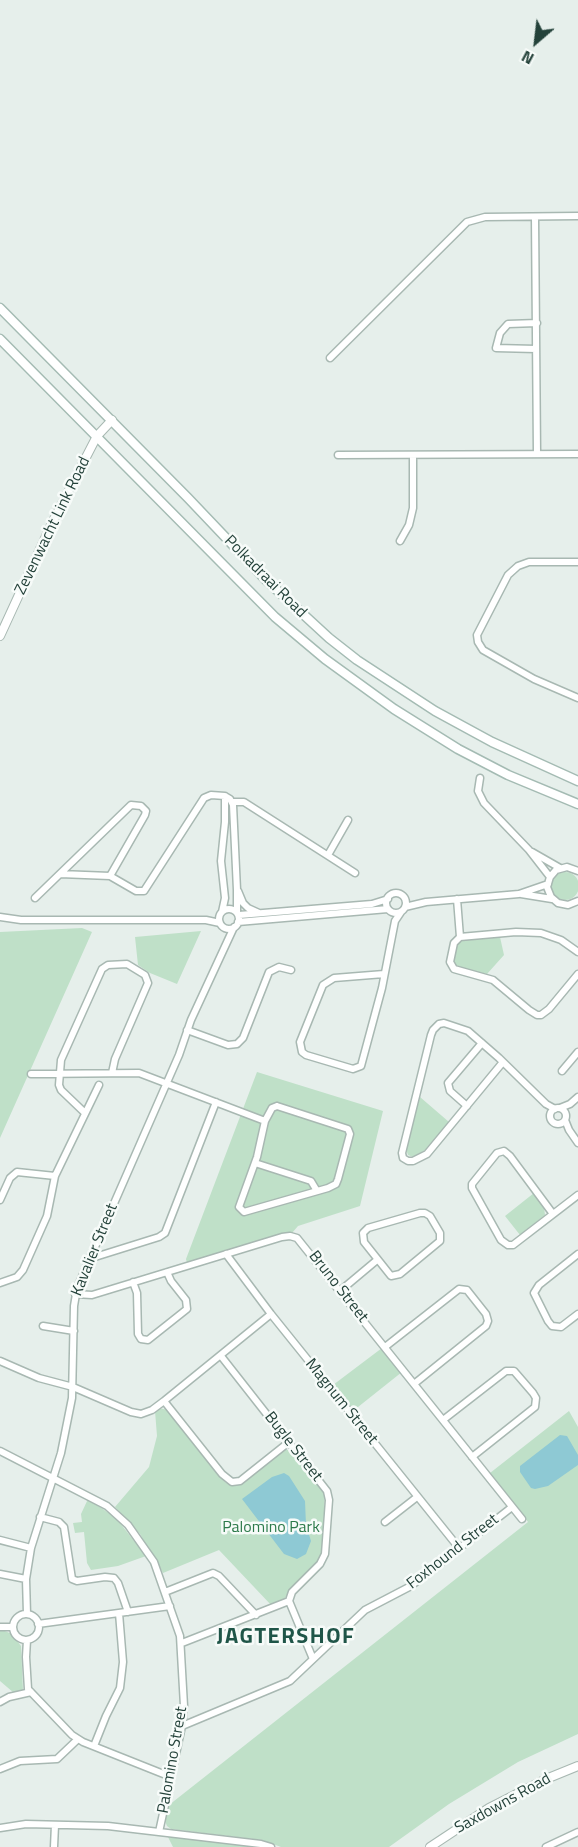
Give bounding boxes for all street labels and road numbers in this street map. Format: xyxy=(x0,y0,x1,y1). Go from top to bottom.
street label: Zevenwacht Link Road xyxy=(11,454,95,598)
street label: Polkadraai Road xyxy=(220,532,310,622)
street label: Kavalier Street xyxy=(68,1201,122,1299)
street label: Bruno Street xyxy=(304,1247,372,1327)
street label: Magnum Street xyxy=(301,1355,381,1449)
street label: Bugle Street xyxy=(260,1408,326,1486)
street label: Foxhound Street xyxy=(403,1510,503,1594)
street label: Palomino Street xyxy=(154,1705,192,1815)
street label: Saxdowns Road xyxy=(452,1770,554,1838)

